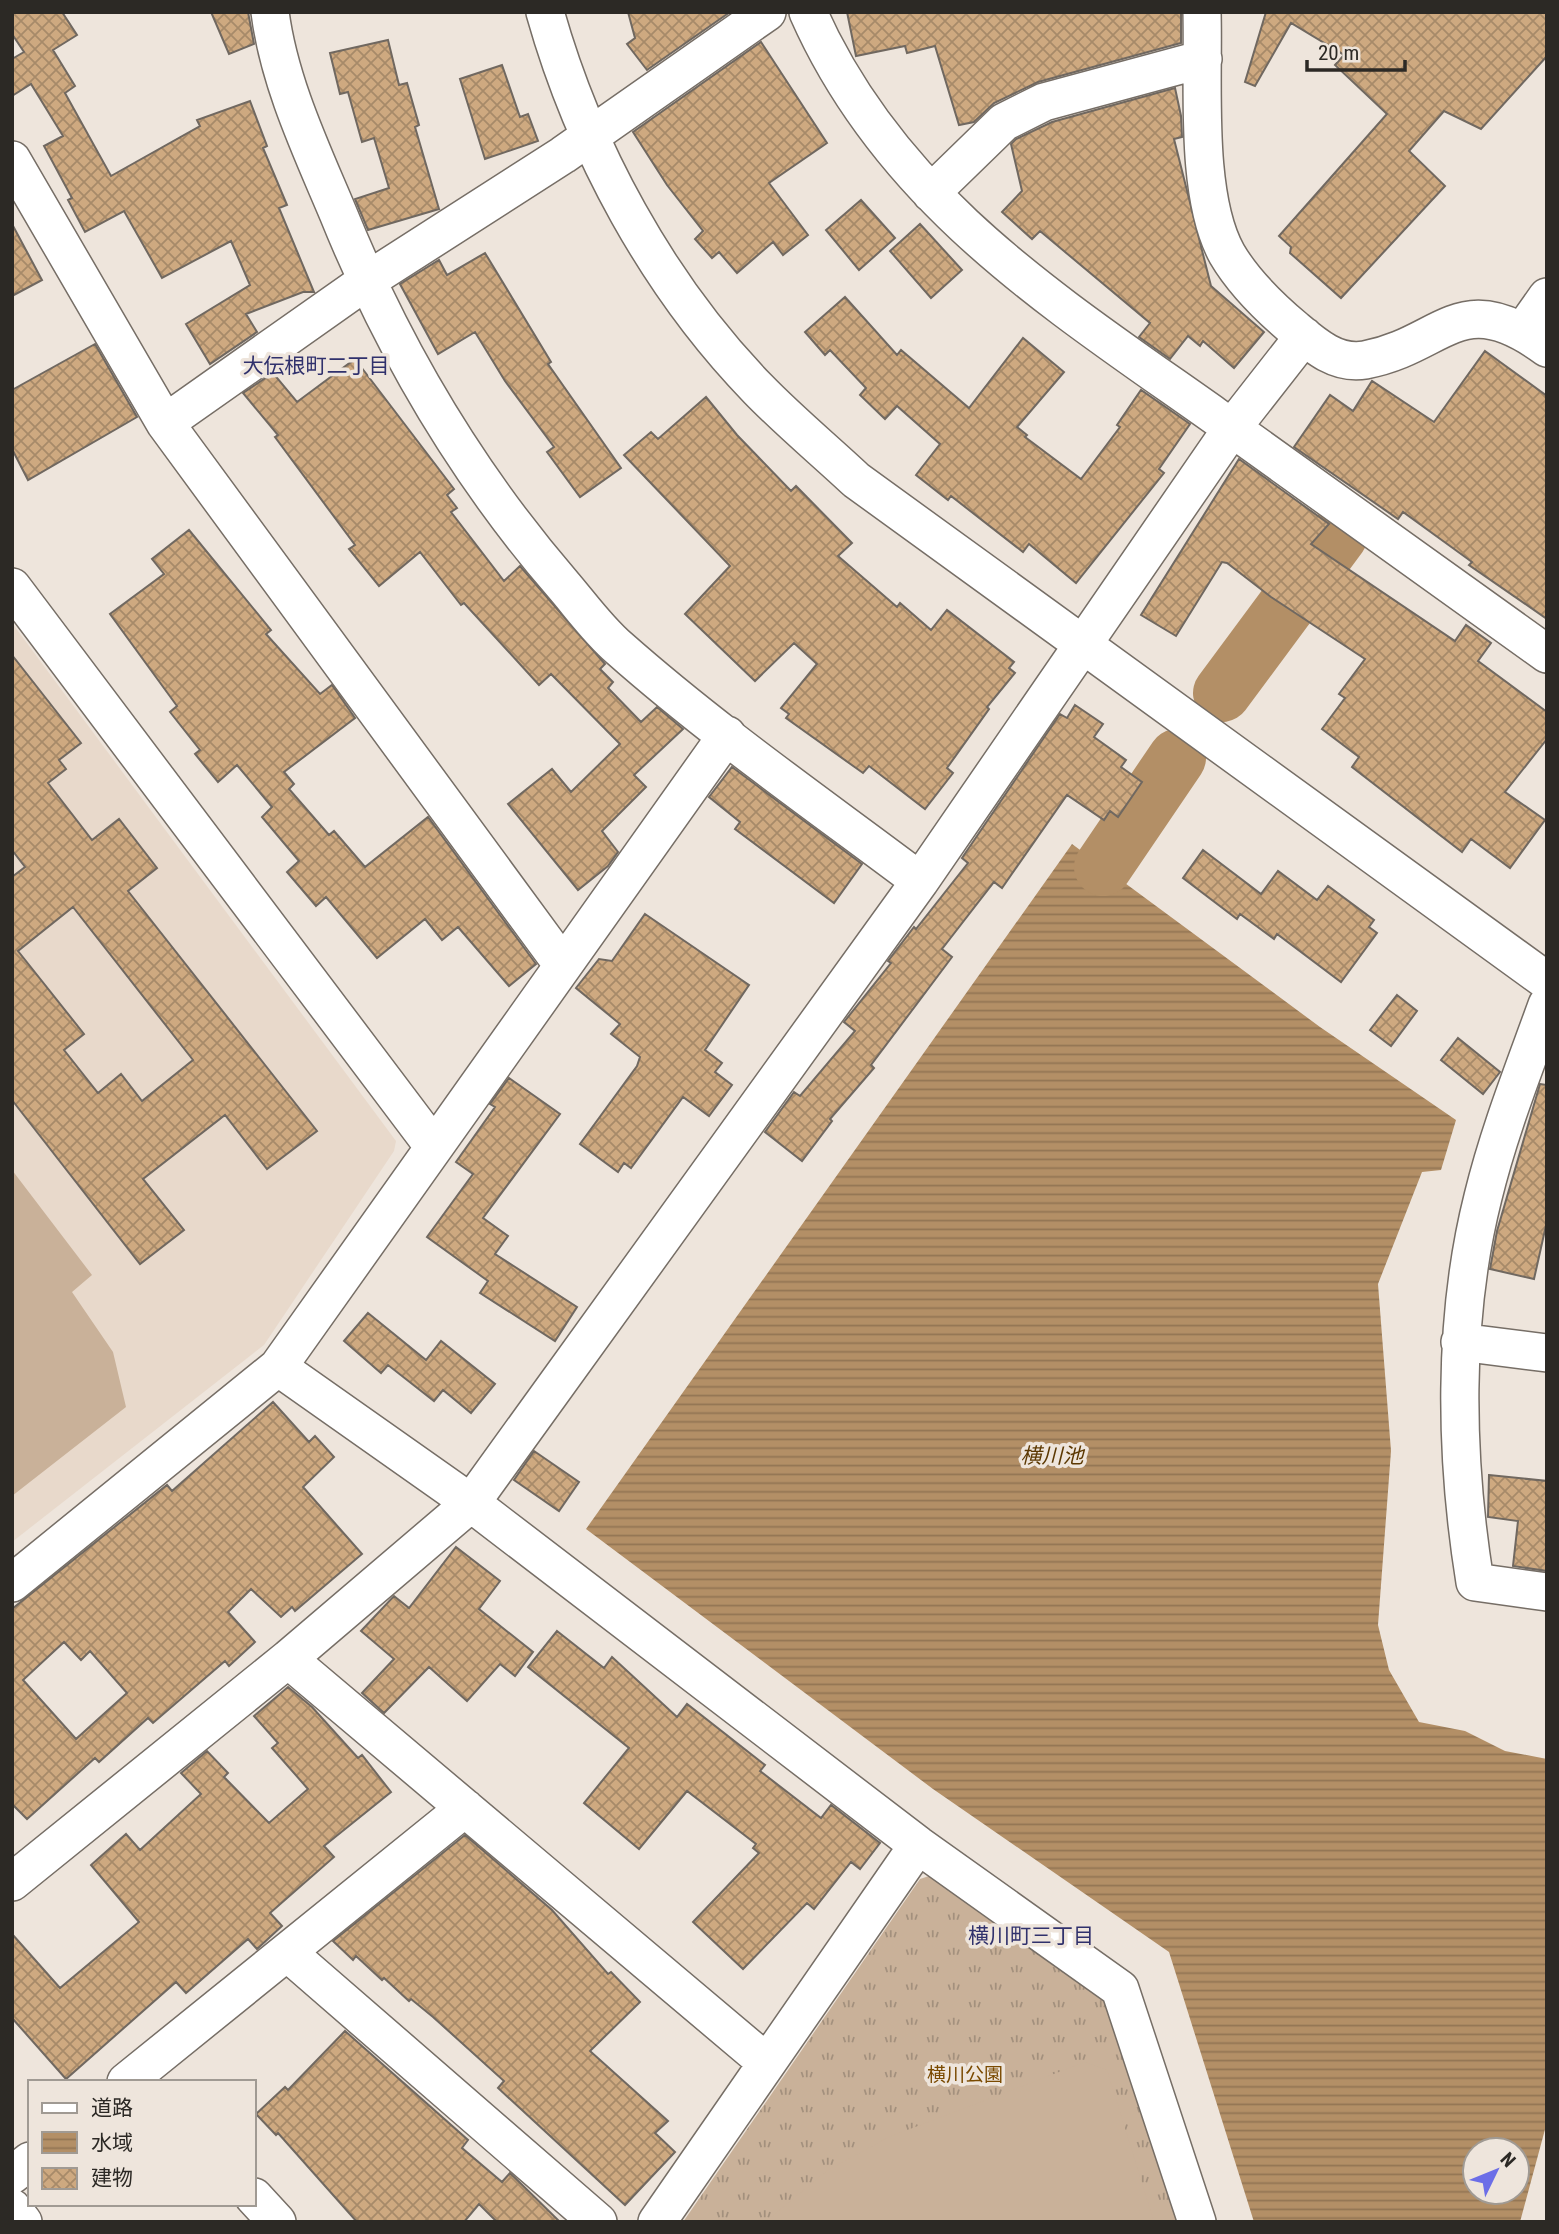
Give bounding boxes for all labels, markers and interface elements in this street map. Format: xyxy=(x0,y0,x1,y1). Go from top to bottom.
scale bar xyxy=(1307,28,1405,72)
text: 20 m xyxy=(1318,41,1359,65)
district label: 大伝根町二丁目 xyxy=(243,354,390,378)
water label: 横川池 xyxy=(1021,1444,1085,1468)
district label: 横川町三丁目 xyxy=(968,1924,1094,1948)
park label: 横川公園 xyxy=(927,2063,1003,2086)
legend xyxy=(28,2080,256,2206)
text: 道路 xyxy=(91,2096,133,2120)
text: 水域 xyxy=(91,2131,133,2155)
north arrow xyxy=(1461,2136,1531,2206)
text: N xyxy=(1496,2148,1520,2172)
text: 建物 xyxy=(91,2166,133,2190)

